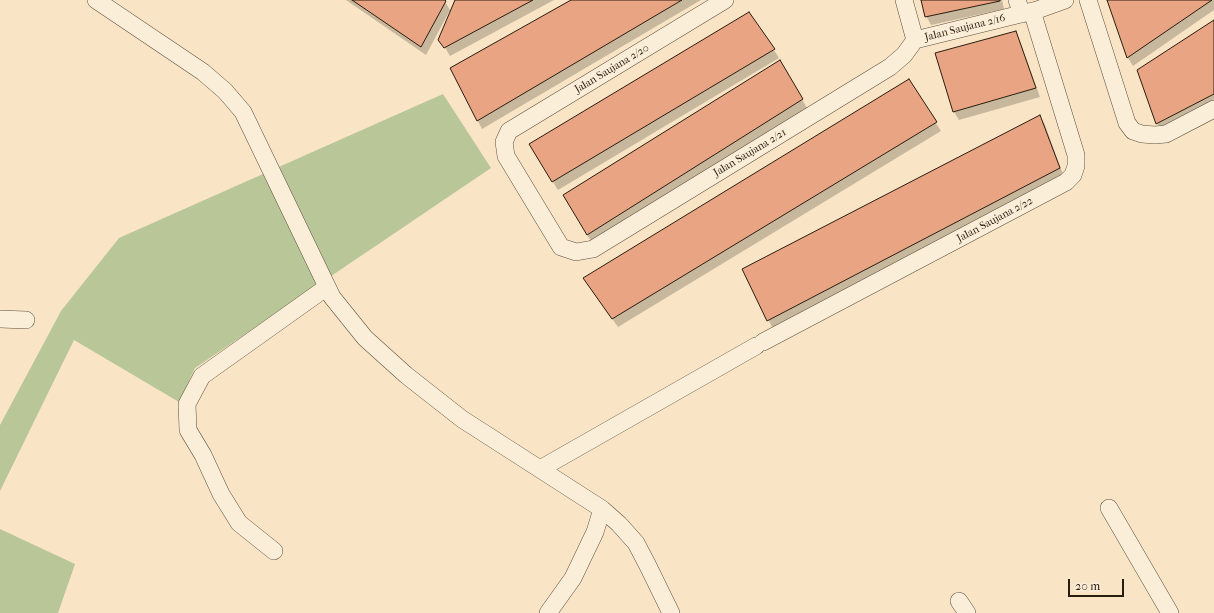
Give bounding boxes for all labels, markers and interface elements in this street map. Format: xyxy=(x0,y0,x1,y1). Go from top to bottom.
street label: Jalan Saujana 2/16 xyxy=(923,12,1007,44)
street label: Jalan Saujana 2/20 xyxy=(572,42,652,96)
street label: Jalan Saujana 2/21 xyxy=(711,126,789,180)
street label: Jalan Saujana 2/22 xyxy=(955,194,1035,246)
scale bar xyxy=(1070,571,1126,597)
text: 20 m xyxy=(1075,579,1100,593)

